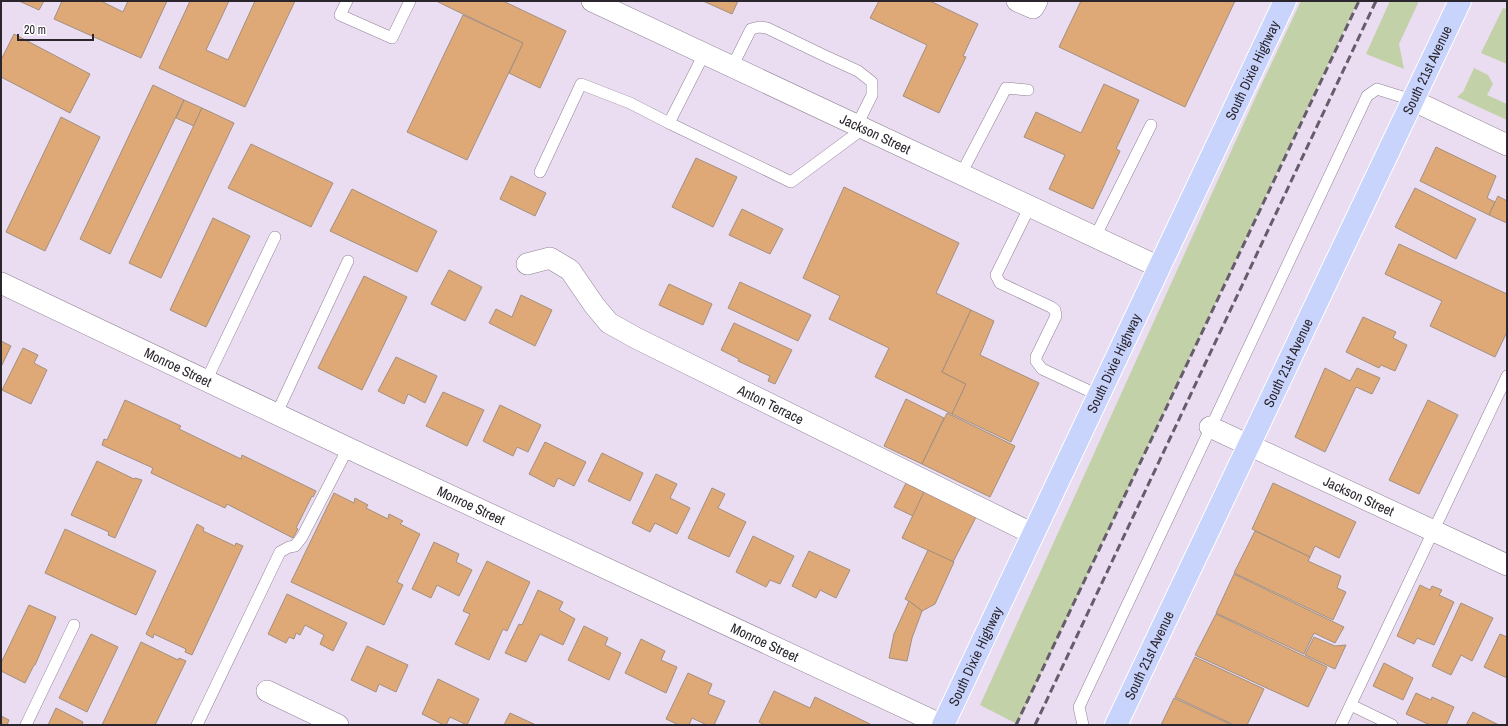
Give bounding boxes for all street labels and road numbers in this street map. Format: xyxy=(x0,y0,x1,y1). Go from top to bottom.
street label: South Dixie Highway xyxy=(1221,17,1284,123)
street label: South 21st Avenue xyxy=(1398,23,1456,118)
street label: Jackson Street xyxy=(837,110,914,158)
street label: South Dixie Highway xyxy=(1083,310,1145,416)
street label: South 21st Avenue xyxy=(1259,315,1317,410)
street label: Monroe Street xyxy=(141,343,215,391)
street label: Anton Terrace xyxy=(734,380,807,428)
street label: Jackson Street xyxy=(1320,472,1397,520)
street label: Monroe Street xyxy=(434,482,508,529)
street label: South Dixie Highway xyxy=(944,603,1007,709)
street label: South 21st Avenue xyxy=(1120,608,1178,703)
street label: Monroe Street xyxy=(728,619,802,666)

